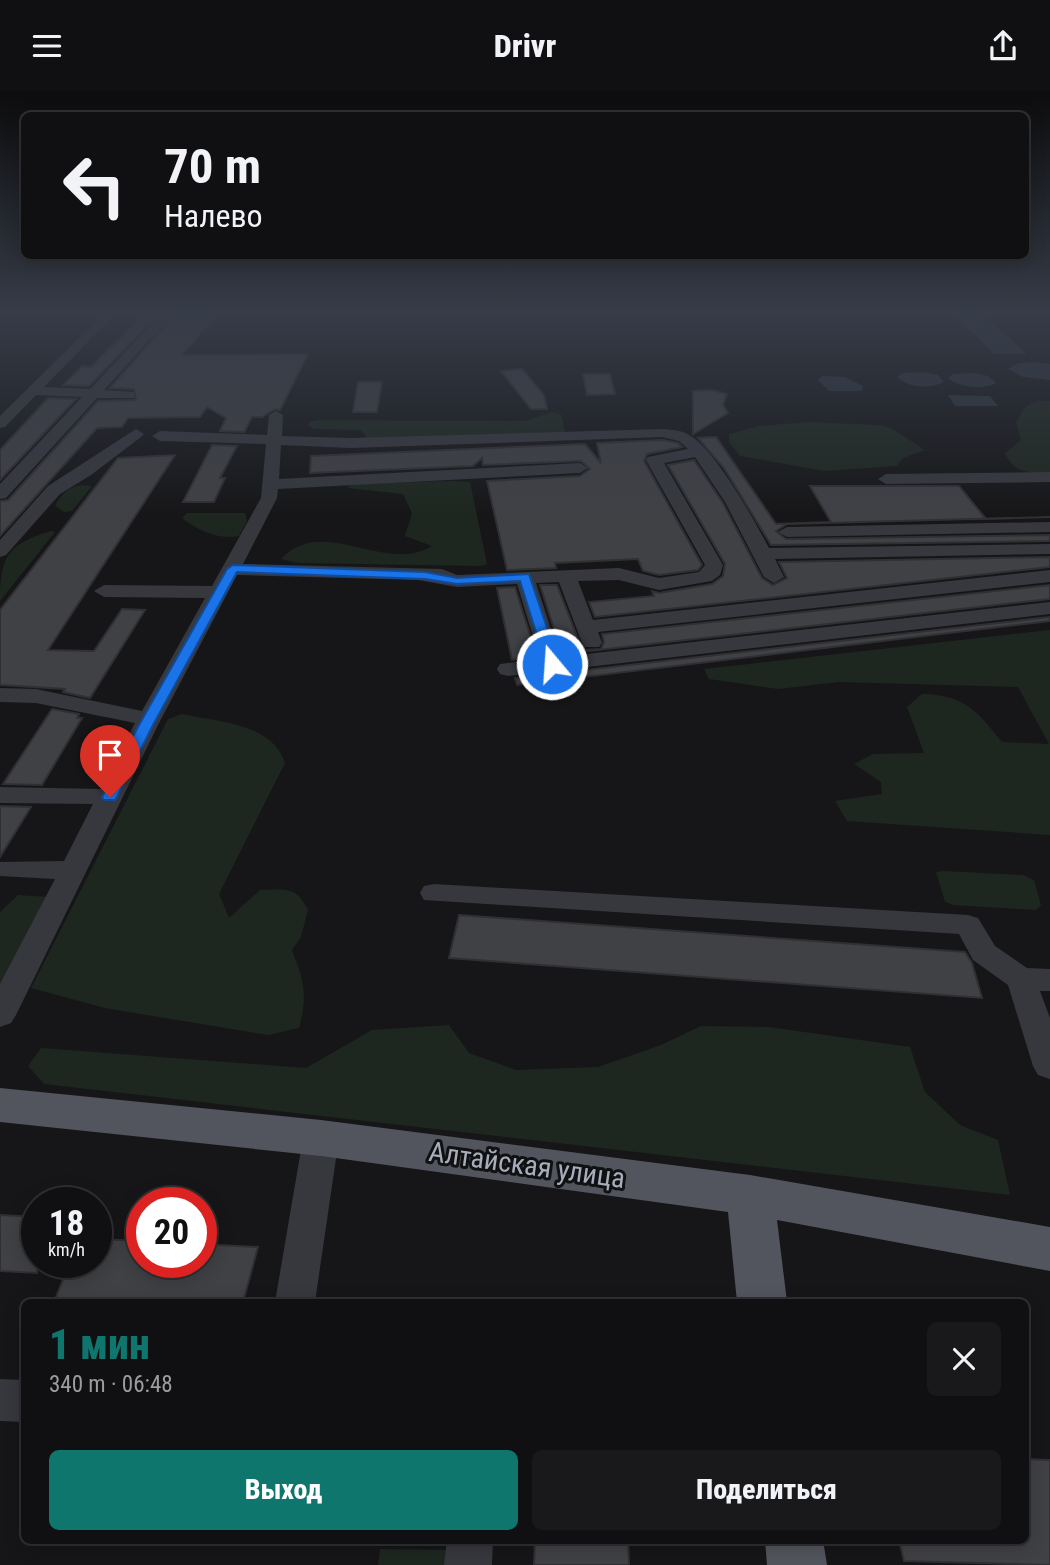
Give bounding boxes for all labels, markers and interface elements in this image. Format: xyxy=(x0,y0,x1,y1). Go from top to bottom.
icon: menu xyxy=(28,27,66,65)
text: Drivr xyxy=(494,27,556,65)
icon: share xyxy=(984,27,1022,65)
text: 70 m xyxy=(164,138,261,195)
icon: left xyxy=(49,140,140,231)
text: Налево xyxy=(164,197,263,235)
position arrow xyxy=(515,627,589,701)
pin xyxy=(80,725,140,797)
icon: arrive xyxy=(91,736,129,774)
street label: Алтайская улица xyxy=(427,1135,627,1195)
speed limit sign: 20 xyxy=(126,1187,217,1278)
text: 18 xyxy=(49,1203,84,1244)
text: km/h xyxy=(48,1239,85,1260)
text: 1 мин xyxy=(49,1320,150,1369)
button: close xyxy=(927,1322,1001,1396)
text: 340 m · 06:48 xyxy=(49,1371,173,1398)
button: Выход xyxy=(49,1450,518,1530)
button: Поделиться xyxy=(532,1450,1001,1530)

